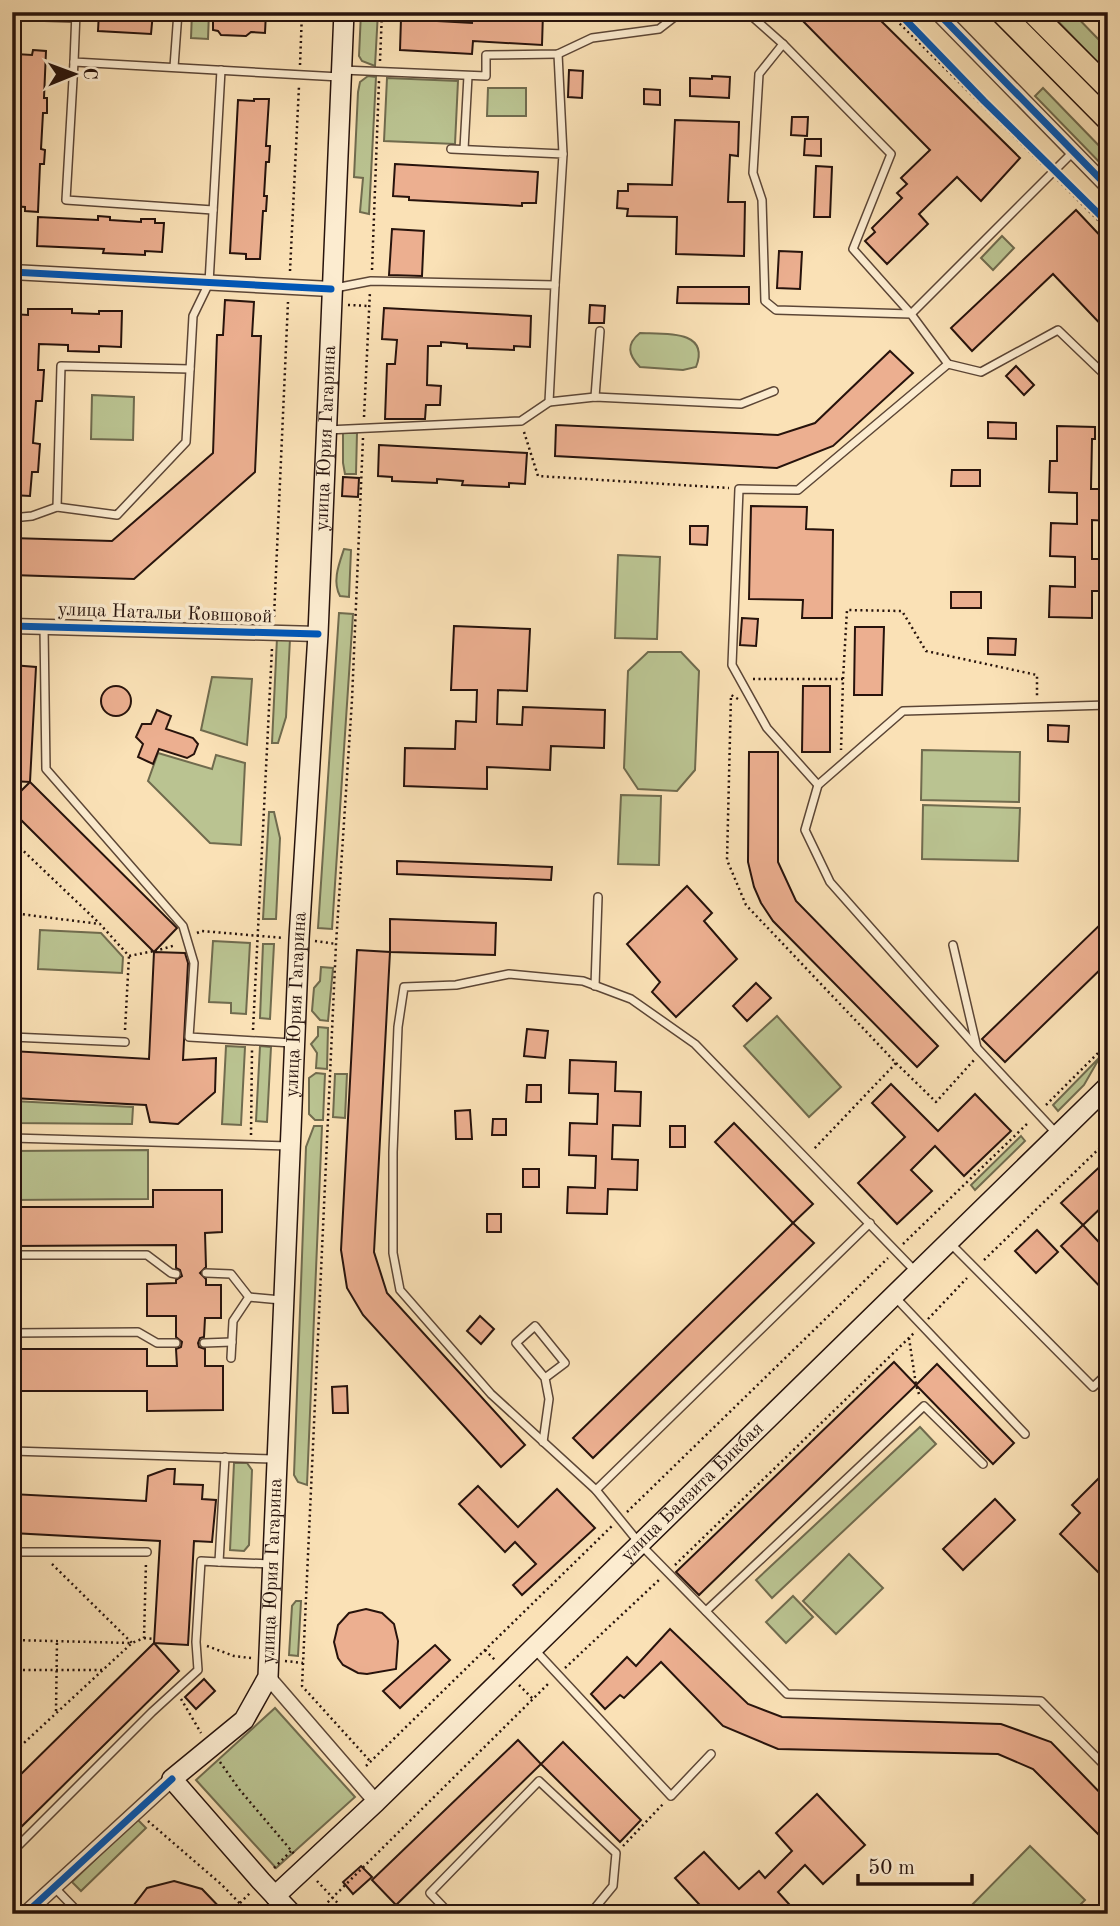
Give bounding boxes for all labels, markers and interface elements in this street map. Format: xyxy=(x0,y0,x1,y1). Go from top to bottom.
north arrow xyxy=(38,38,108,108)
text: С xyxy=(79,67,98,80)
street label: улица Юрия Гагарина xyxy=(313,344,340,532)
street label: улица Натальи Ковшовой xyxy=(57,601,273,627)
street label: улица Юрия Гагарина xyxy=(283,910,310,1098)
street label: улица Баязита Бикбая xyxy=(618,1419,768,1566)
street label: улица Юрия Гагарина xyxy=(259,1477,286,1664)
scale bar xyxy=(858,1842,971,1886)
text: 50 m xyxy=(868,1858,915,1879)

